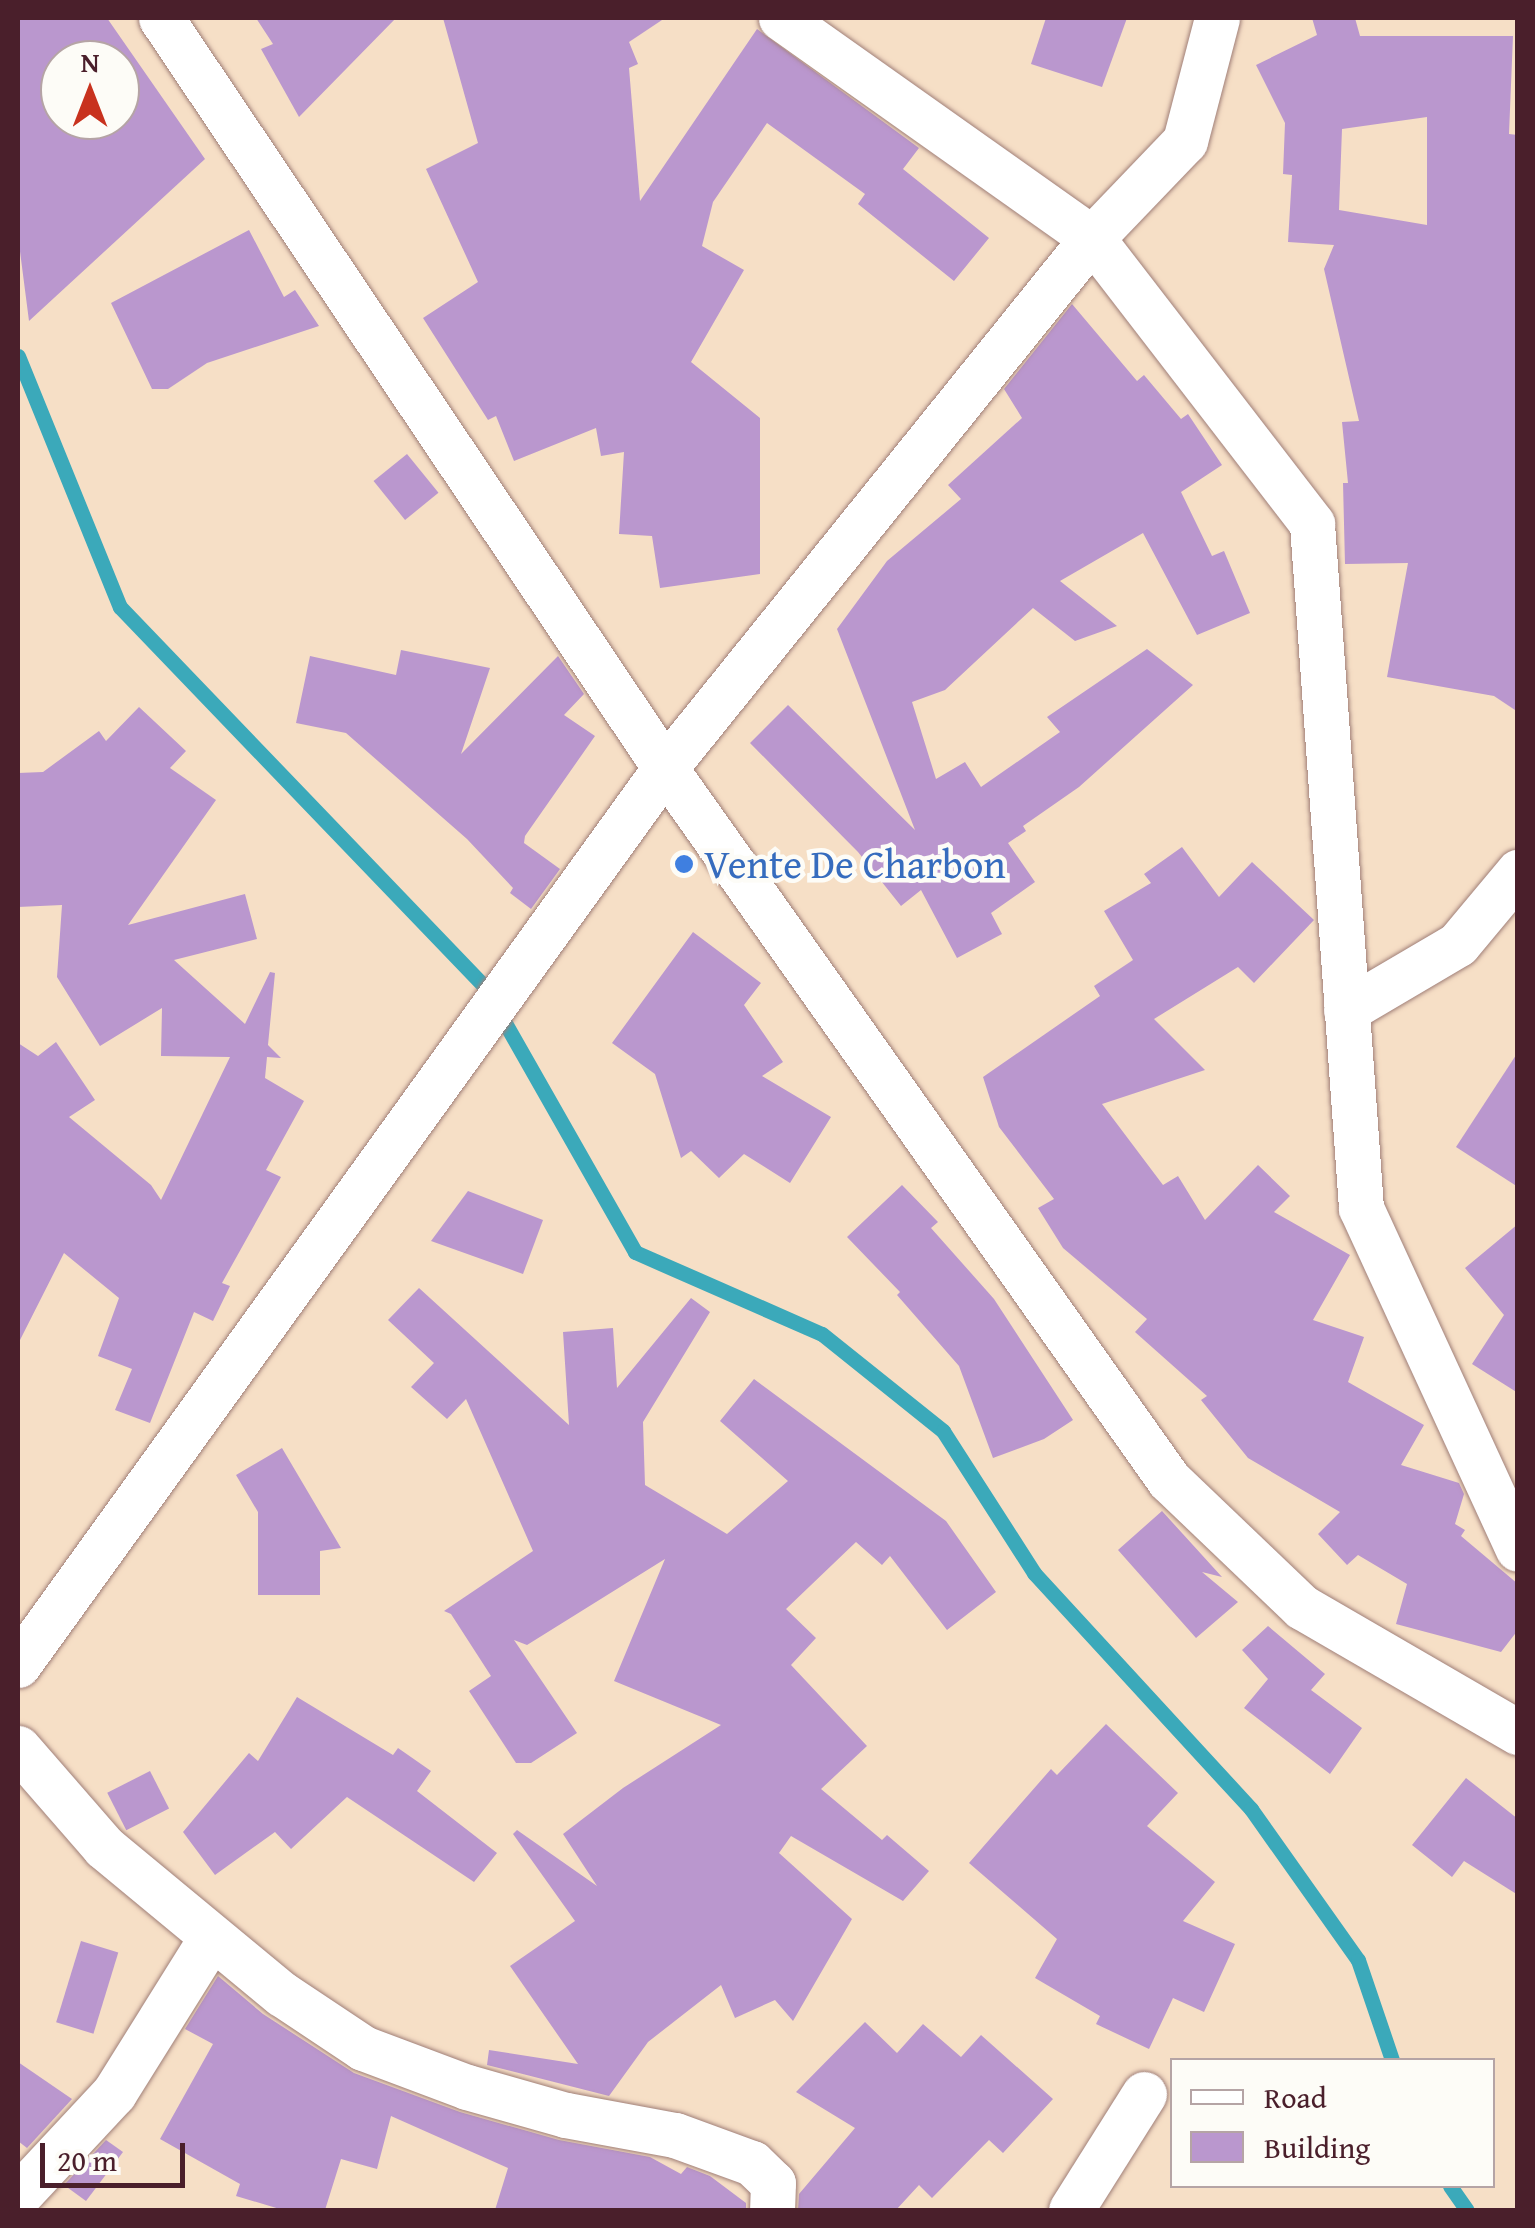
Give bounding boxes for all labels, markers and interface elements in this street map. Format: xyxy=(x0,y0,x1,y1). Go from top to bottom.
north arrow xyxy=(40,40,140,140)
text: N xyxy=(81,41,99,82)
place label: Vente De Charbon xyxy=(704,840,1006,888)
marker: Vente De Charbon xyxy=(673,853,695,875)
legend xyxy=(1170,2058,1495,2188)
text: Road xyxy=(1264,2075,1327,2119)
scale bar xyxy=(45,2123,190,2185)
text: Building xyxy=(1264,2125,1370,2169)
text: 20 m xyxy=(57,2138,117,2182)

